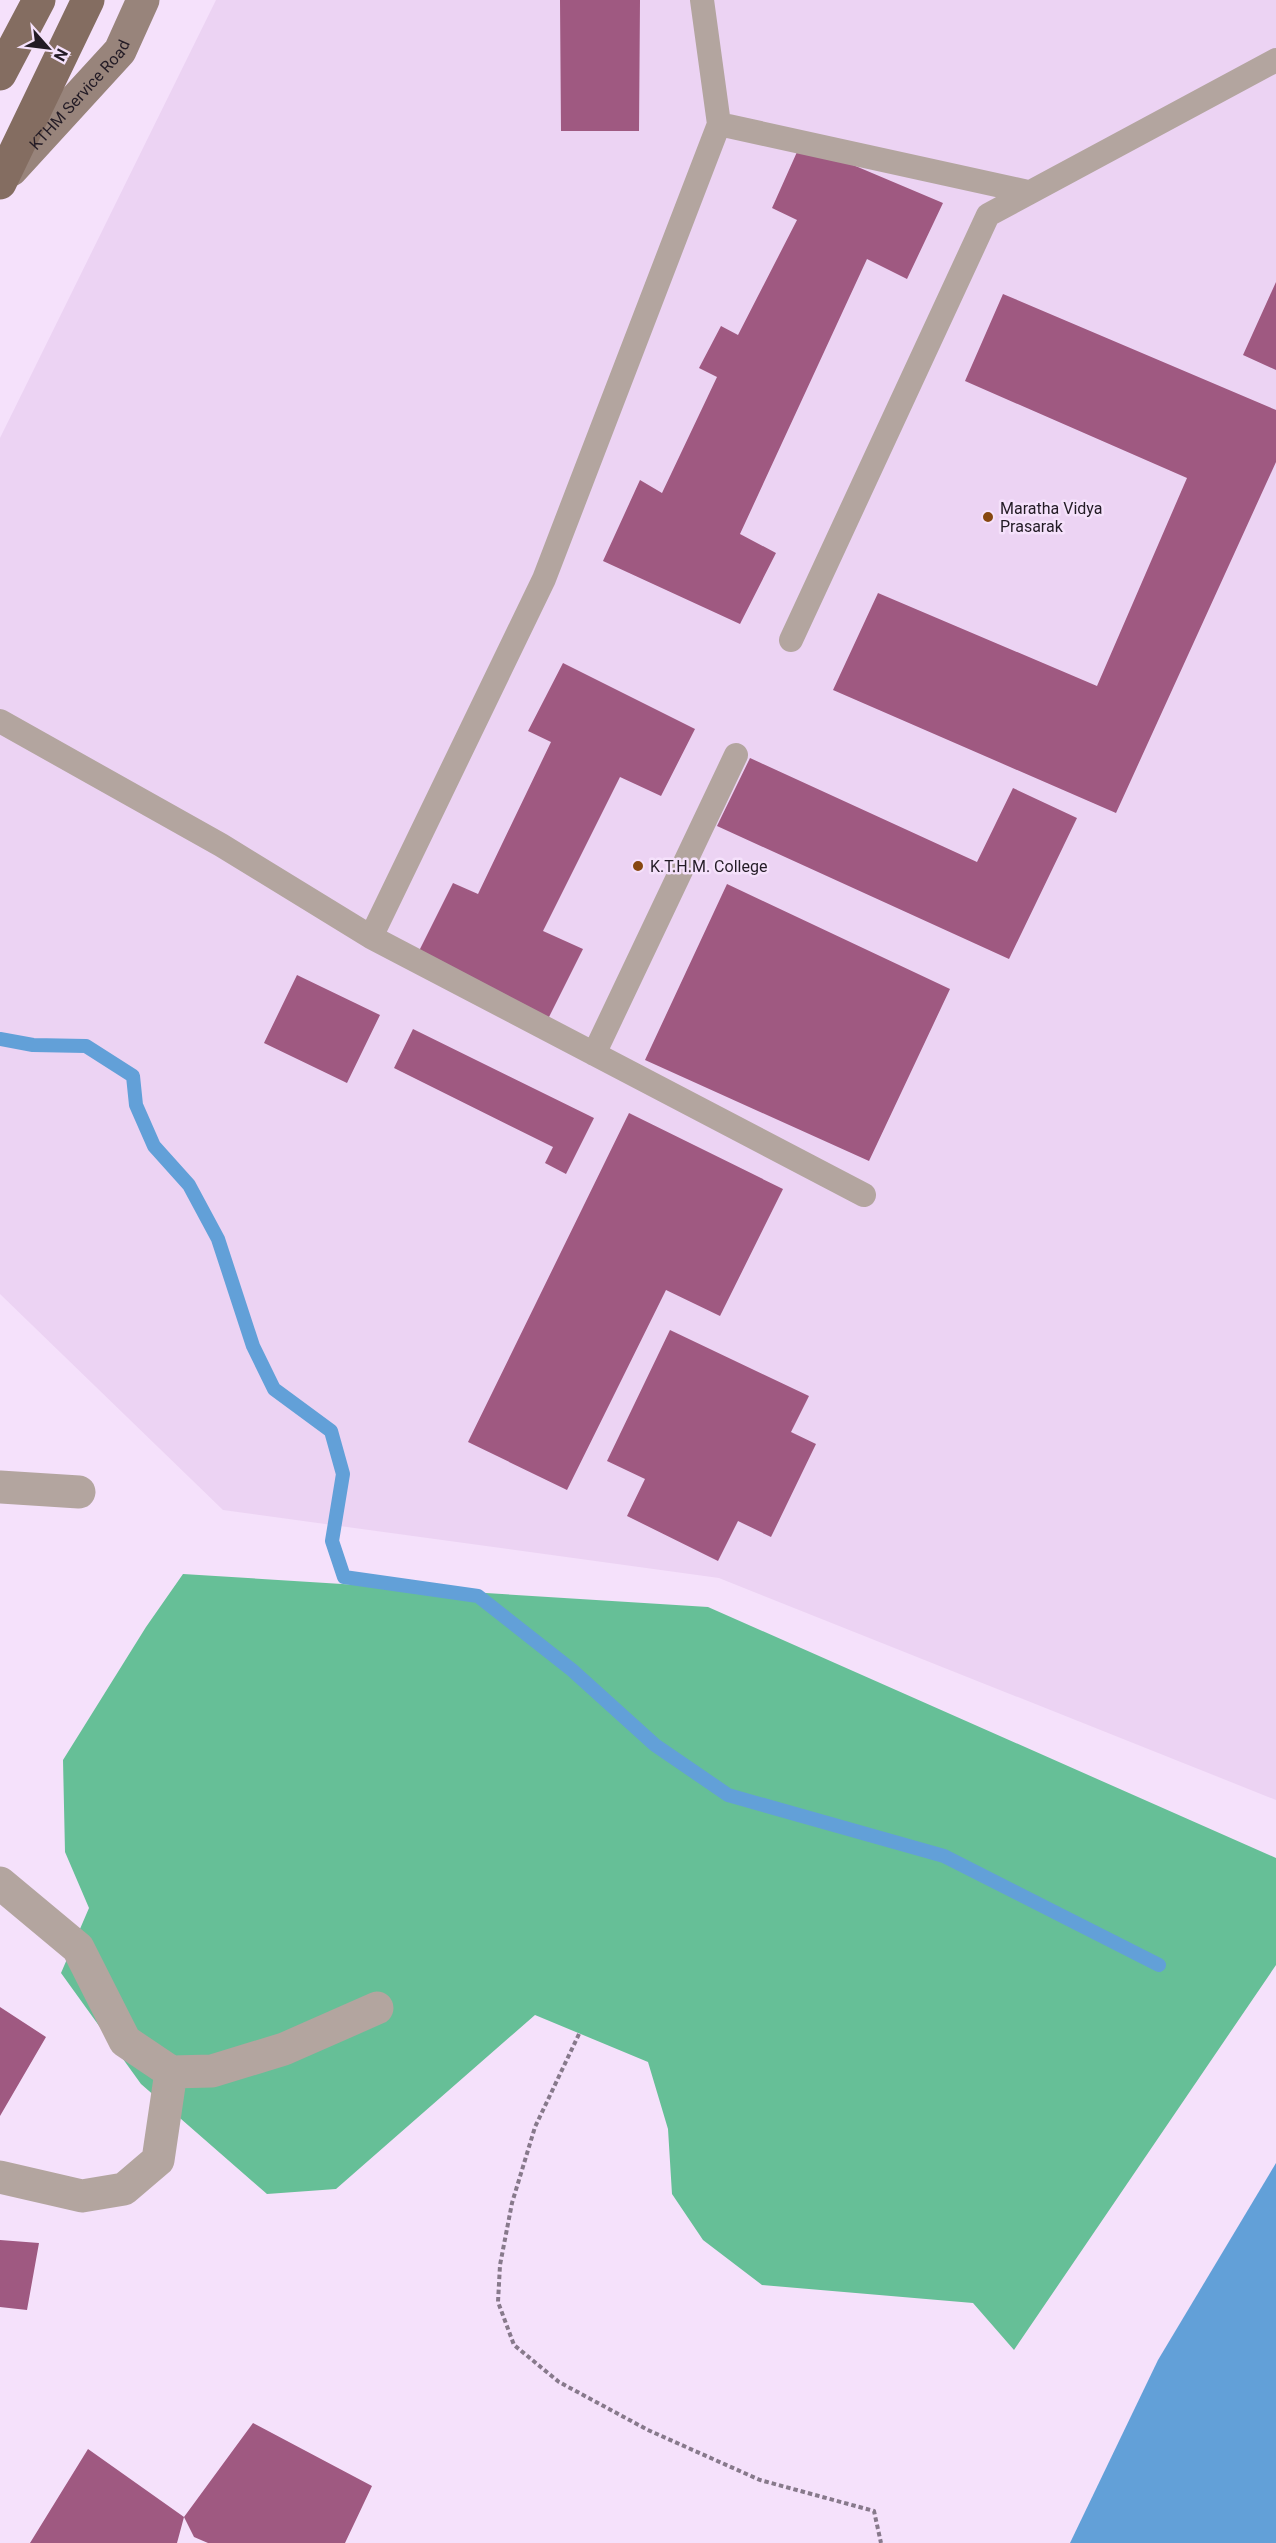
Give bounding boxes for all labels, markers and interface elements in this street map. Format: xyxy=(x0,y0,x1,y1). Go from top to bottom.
north arrow xyxy=(18,18,78,78)
street label: KTHM Service Road xyxy=(25,37,133,153)
text: N xyxy=(50,45,72,64)
place label: Maratha Vidya Prasarak xyxy=(1000,499,1102,536)
marker: Maratha Vidya Prasarak xyxy=(981,510,995,524)
place label: K.T.H.M. College xyxy=(650,857,767,876)
marker: K.T.H.M. College xyxy=(631,859,645,873)

